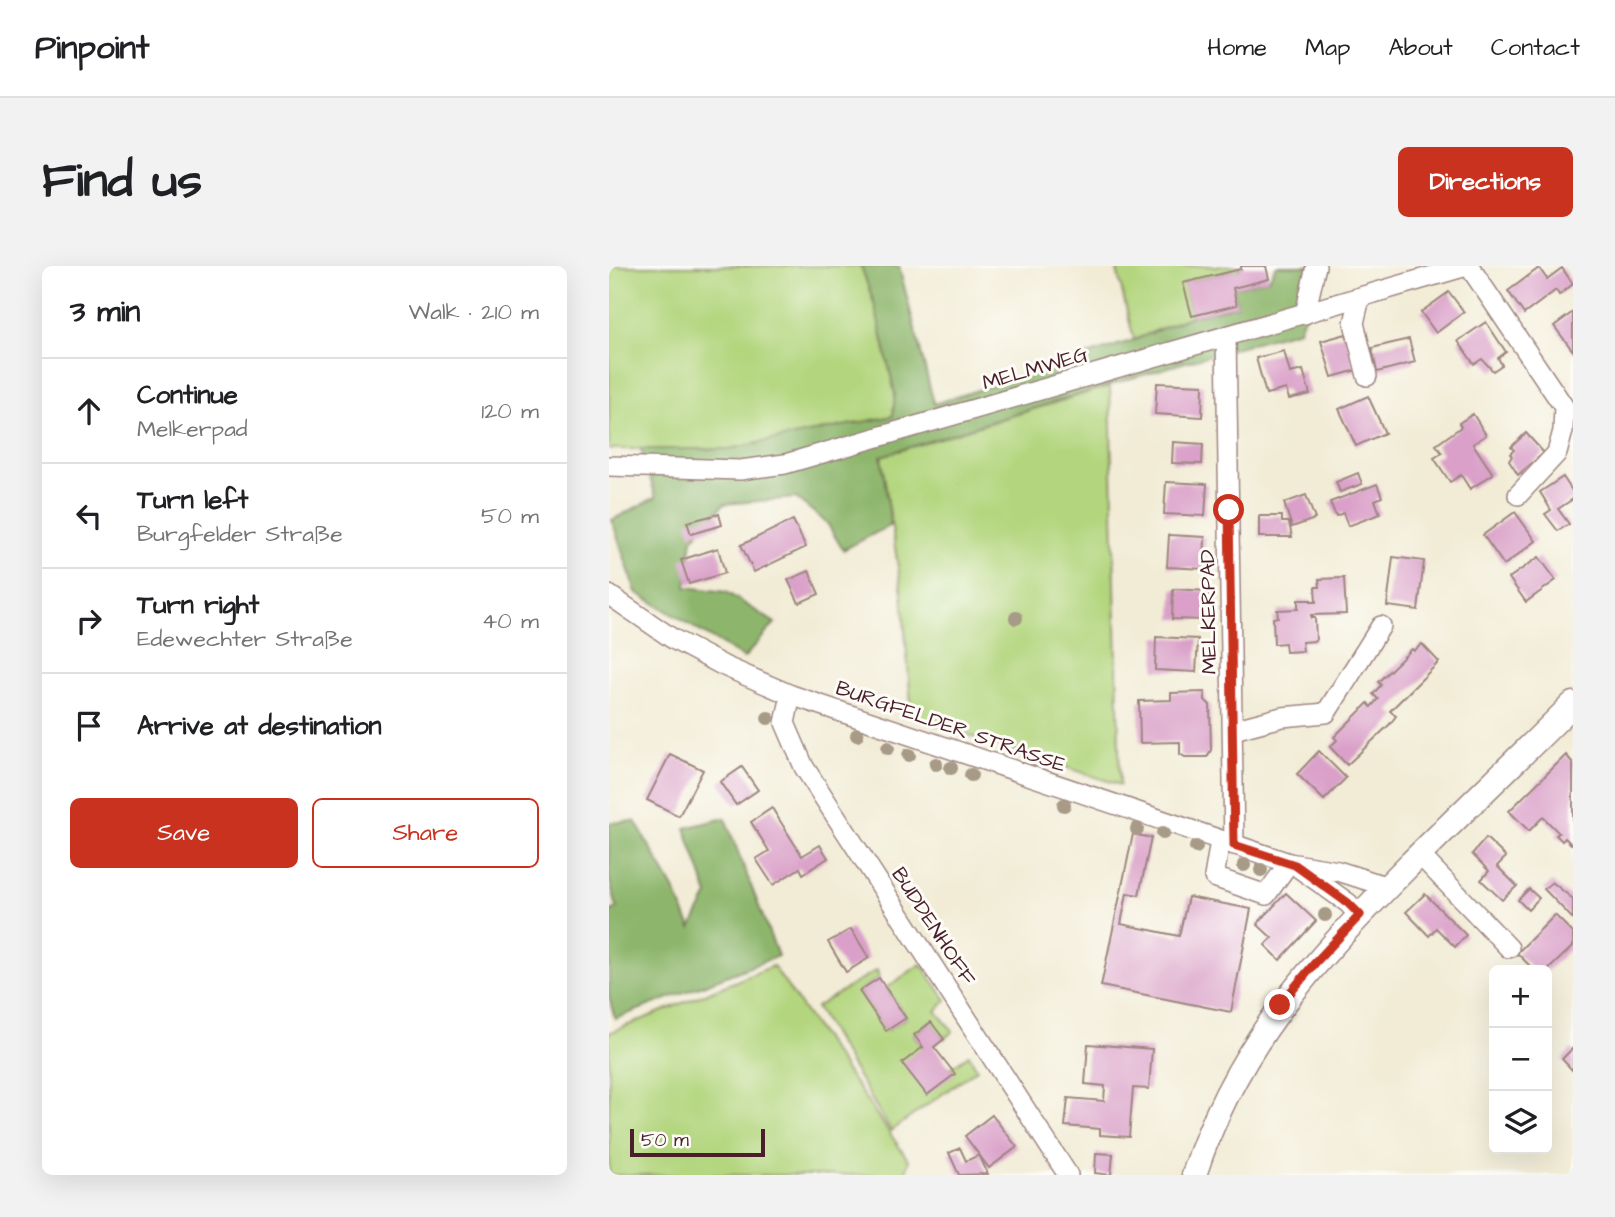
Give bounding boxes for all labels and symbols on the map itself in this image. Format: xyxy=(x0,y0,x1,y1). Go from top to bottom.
street label: MELMWEG xyxy=(979,339,1092,397)
route start xyxy=(1213,494,1244,525)
street label: MELKERPAD xyxy=(1193,549,1224,675)
street label: BURGFELDER STRASSE xyxy=(832,673,1070,780)
street label: BUDDENHOFF xyxy=(885,862,983,991)
route end xyxy=(1264,989,1295,1020)
scale bar xyxy=(630,1126,765,1158)

